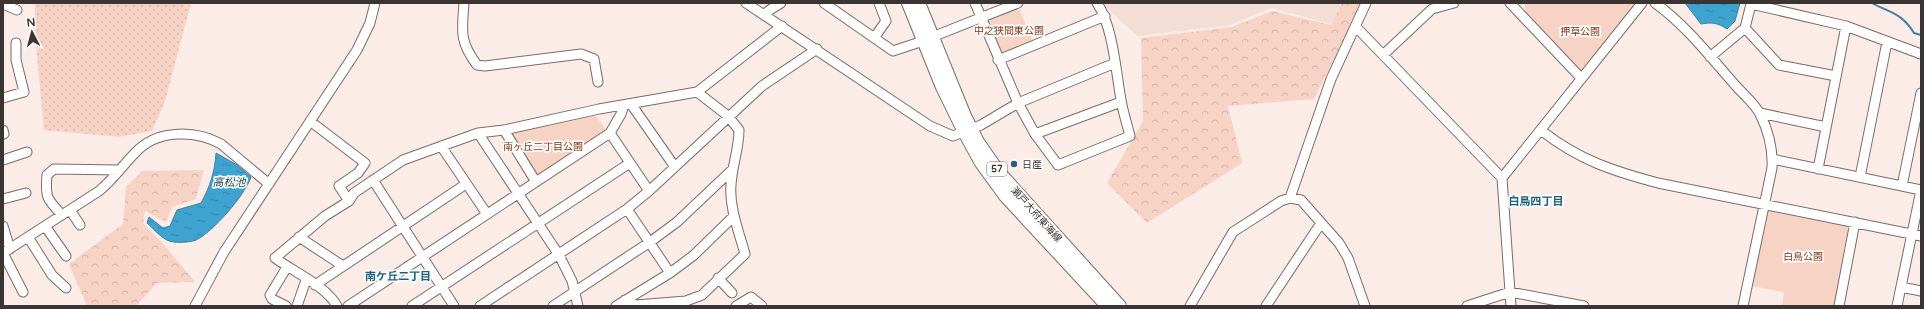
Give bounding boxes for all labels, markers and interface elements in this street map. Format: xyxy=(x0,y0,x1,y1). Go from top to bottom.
north arrow xyxy=(12,12,52,52)
text: N xyxy=(26,16,36,29)
park label: 中之狭間東公園 xyxy=(974,25,1044,37)
park label: 押草公園 xyxy=(1560,26,1600,38)
park label: 南ヶ丘二丁目公園 xyxy=(503,141,583,153)
marker: 日産 xyxy=(1009,159,1019,169)
place label: 日産 xyxy=(1022,159,1042,171)
road number: 57 xyxy=(987,162,1007,176)
water label: 高松池 xyxy=(213,176,246,189)
street label: 瀬戸大府東海線 xyxy=(1008,185,1064,245)
district label: 白鳥四丁目 xyxy=(1509,195,1564,208)
park label: 白鳥公園 xyxy=(1783,251,1823,263)
district label: 南ケ丘二丁目 xyxy=(365,270,431,283)

